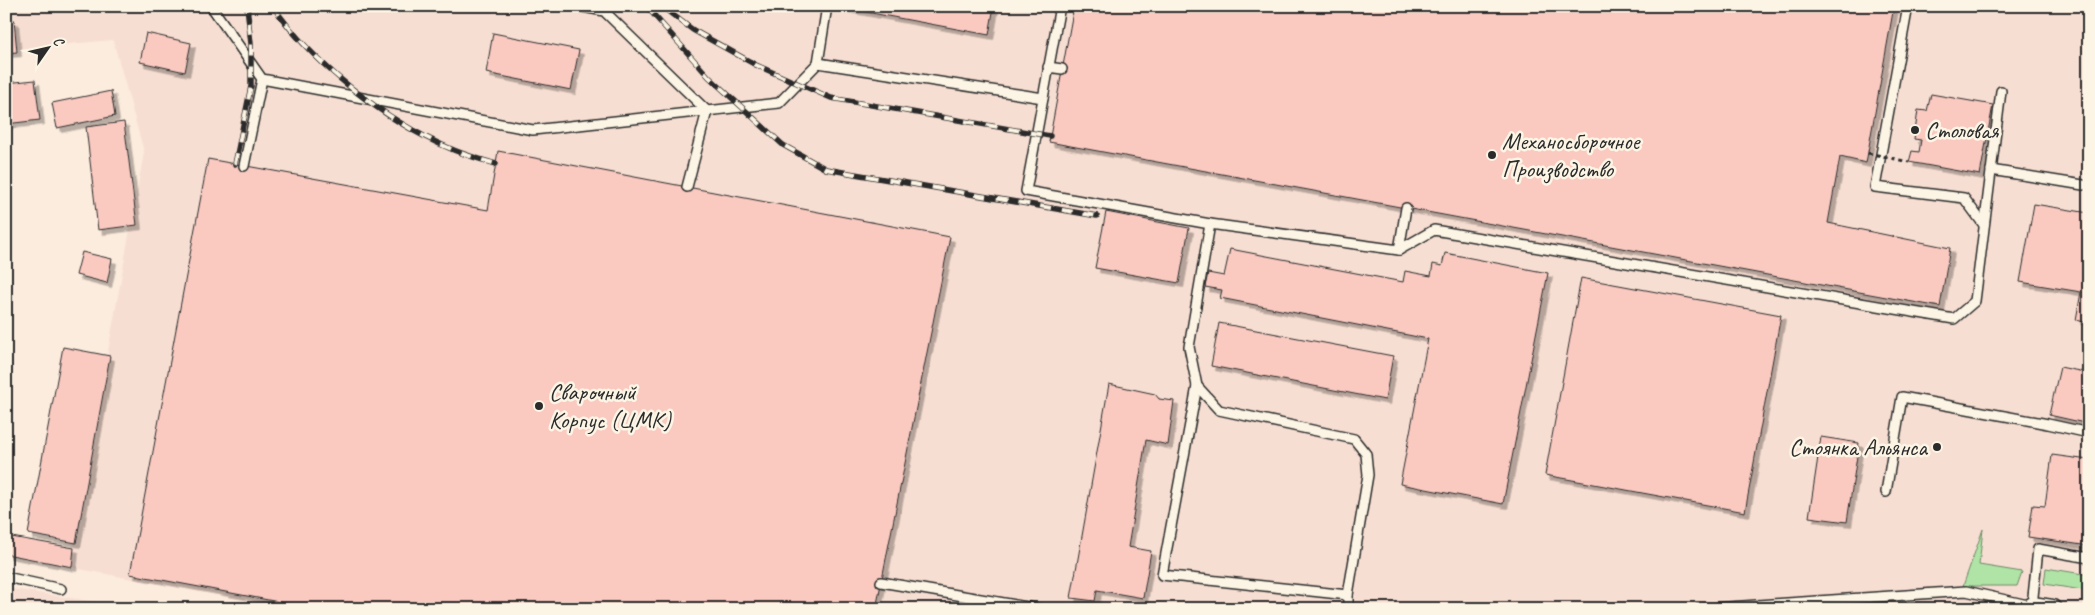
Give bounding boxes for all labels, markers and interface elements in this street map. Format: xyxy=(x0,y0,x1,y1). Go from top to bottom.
north arrow xyxy=(22,22,72,72)
text: С xyxy=(49,33,69,50)
place label: Столовая xyxy=(1925,115,2000,145)
marker: Столовая xyxy=(1909,124,1921,136)
place label: Механосборочное Производство xyxy=(1502,126,1642,184)
marker: Механосборочное Производство xyxy=(1486,149,1498,161)
place label: Сварочный Корпус (ЦМК) xyxy=(549,377,672,435)
marker: Сварочный Корпус (ЦМК) xyxy=(533,400,545,412)
place label: Стоянка Альянса xyxy=(1789,432,1928,462)
marker: Стоянка Альянса xyxy=(1931,441,1943,453)

